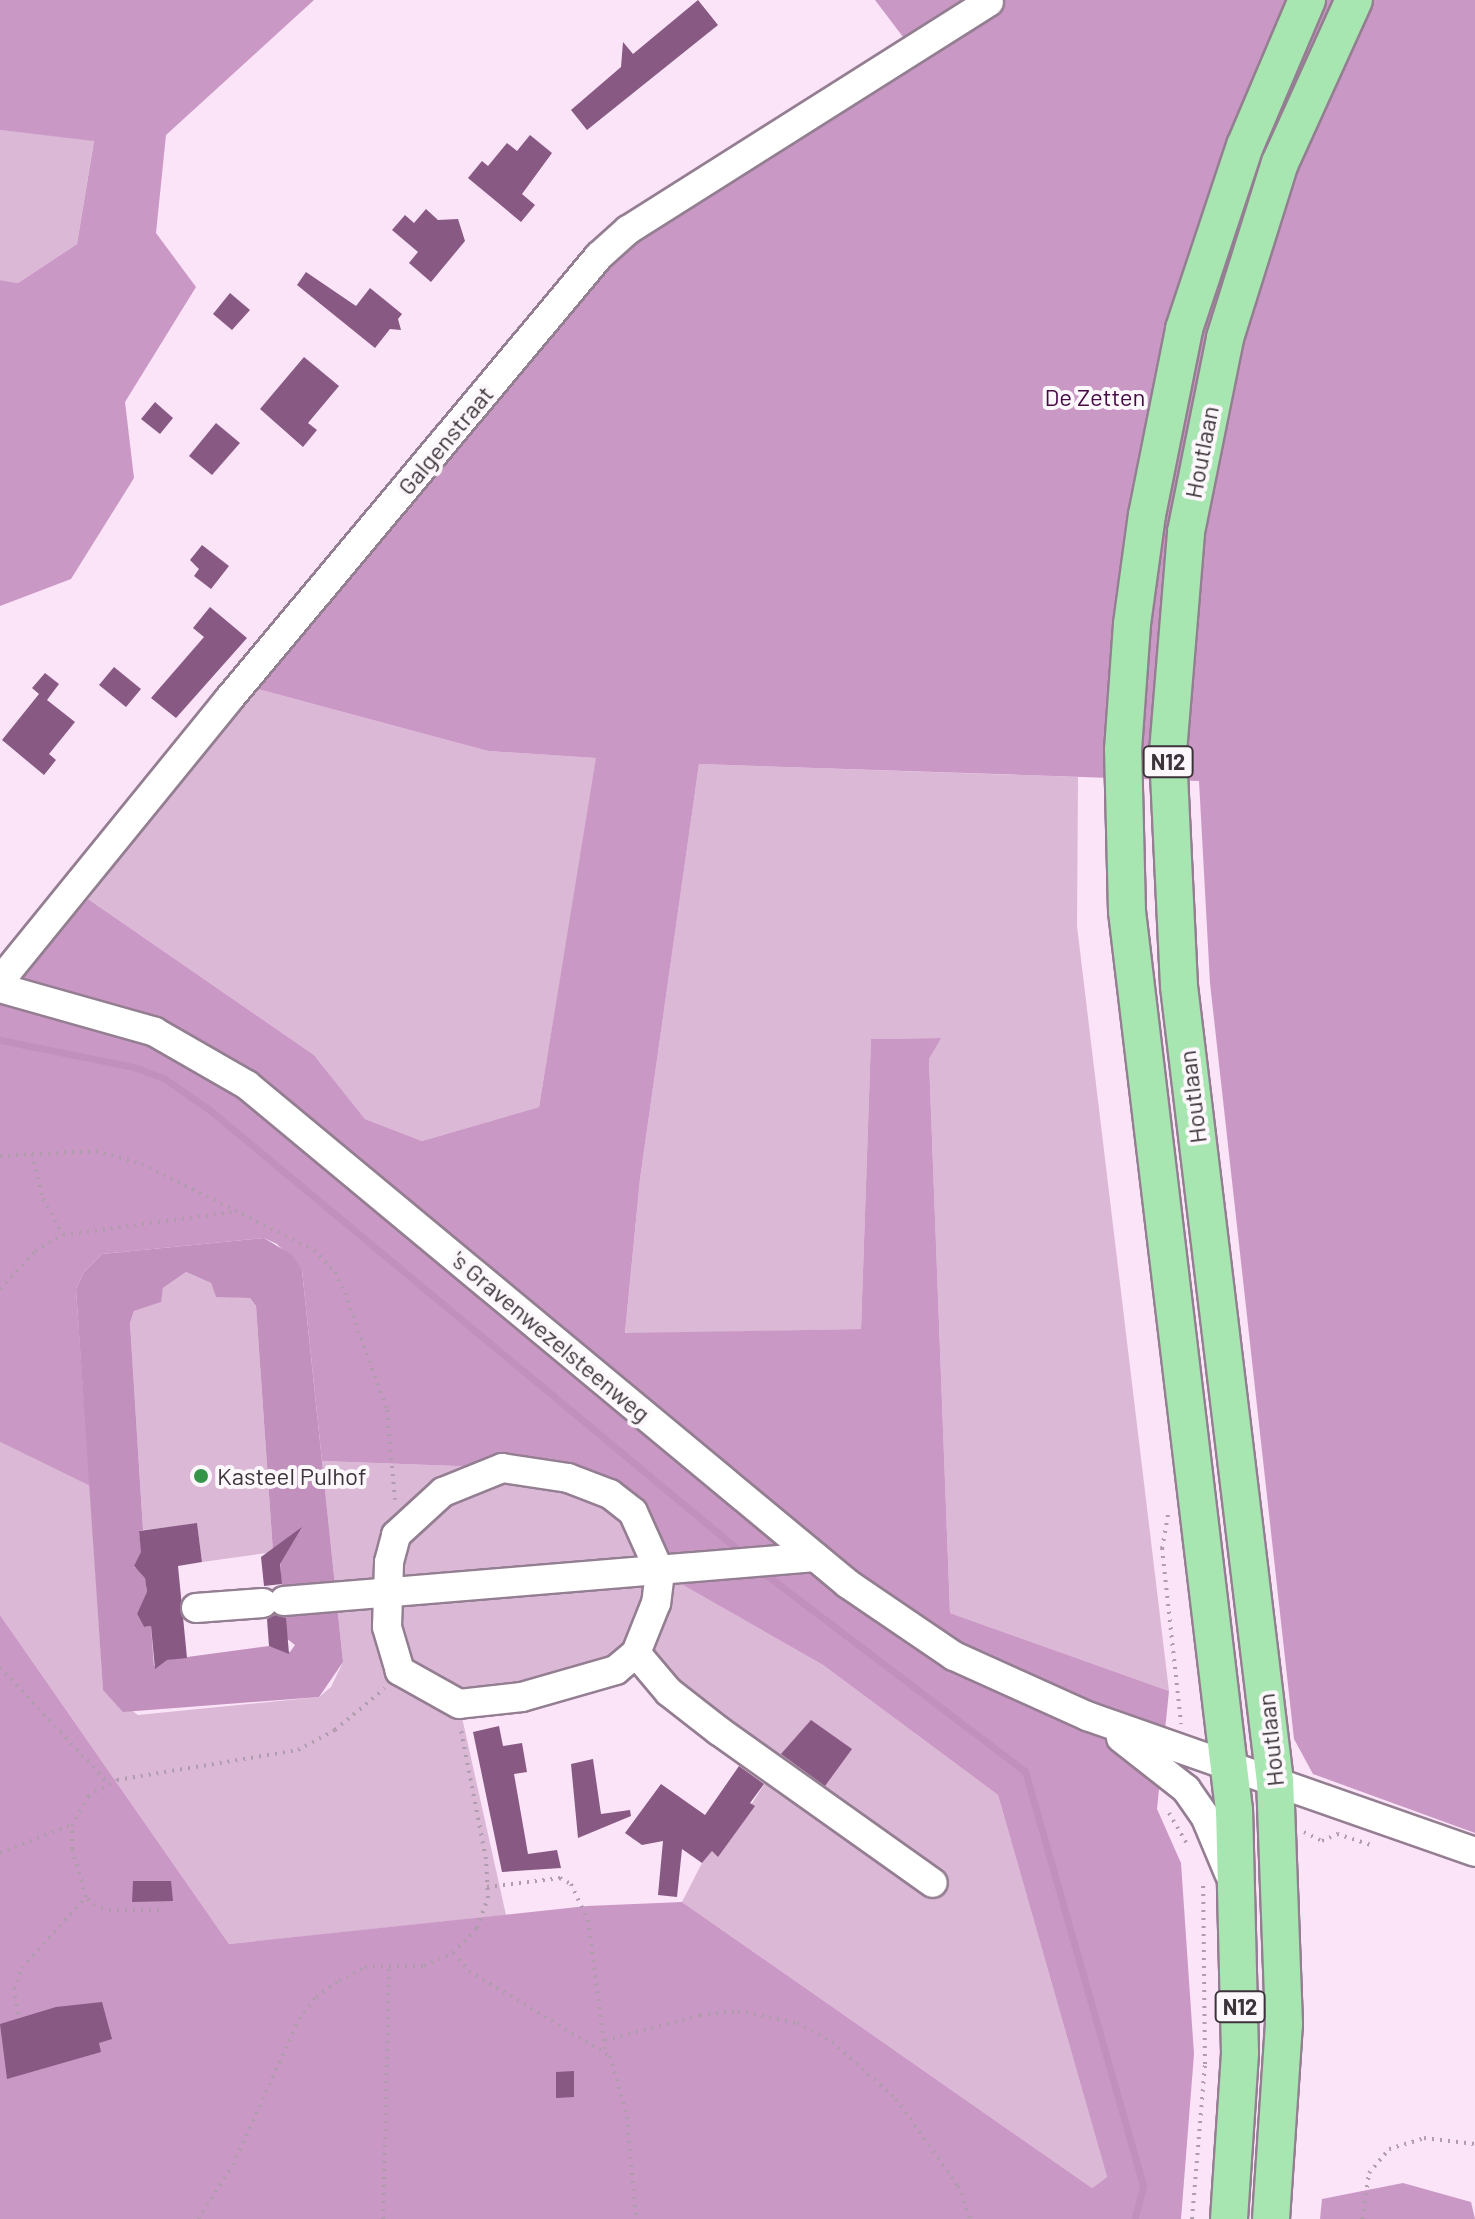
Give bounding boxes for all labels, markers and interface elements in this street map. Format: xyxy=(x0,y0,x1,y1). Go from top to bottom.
street label: Galgenstraat xyxy=(391,380,499,500)
park label: De Zetten xyxy=(1044,383,1146,411)
street label: Houtlaan xyxy=(1178,403,1224,501)
road number: N12 xyxy=(1142,744,1194,780)
street label: Houtlaan xyxy=(1172,1049,1212,1145)
street label: 's Gravenwezelsteenweg xyxy=(446,1245,656,1427)
place label: Kasteel Pulhof xyxy=(217,1462,367,1490)
marker: Kasteel Pulhof xyxy=(192,1467,210,1485)
street label: Houtlaan xyxy=(1251,1692,1289,1788)
road number: N12 xyxy=(1214,1989,1266,2025)

